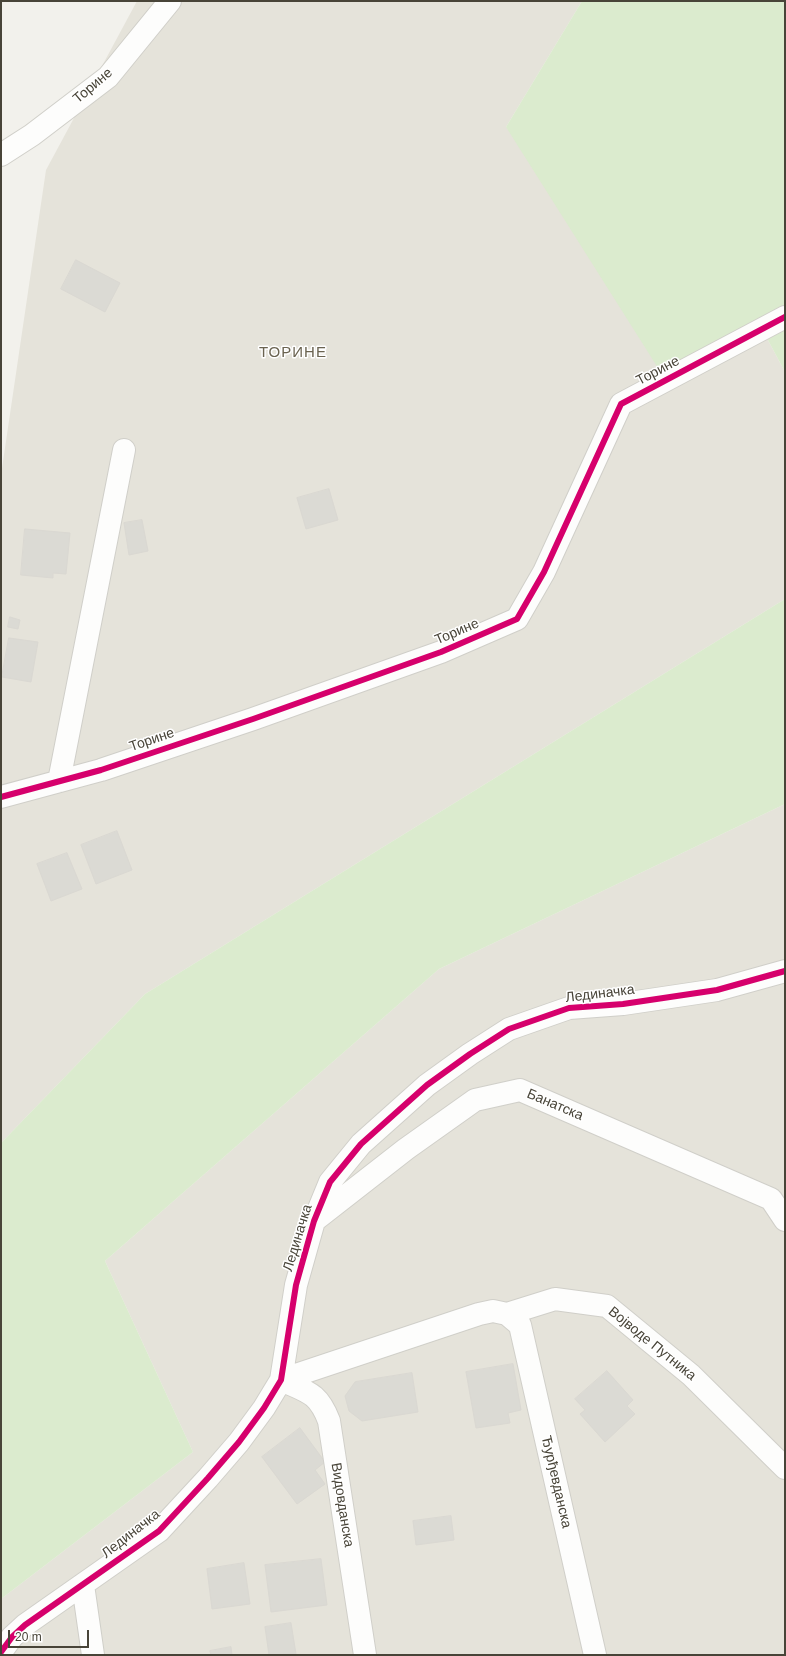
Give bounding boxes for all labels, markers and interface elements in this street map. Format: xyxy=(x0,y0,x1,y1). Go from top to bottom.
street label: Торине xyxy=(70,65,116,107)
district label: ТОРИНЕ xyxy=(259,344,327,362)
street label: Торине xyxy=(634,353,682,389)
street label: Торине xyxy=(432,615,482,649)
street label: Торине xyxy=(127,725,177,755)
street label: Лединачка xyxy=(565,981,635,1007)
street label: Банатска xyxy=(524,1086,586,1124)
street label: Лединачка xyxy=(280,1202,316,1274)
street label: Војводе Путника xyxy=(605,1303,699,1385)
street label: Ђурђевданска xyxy=(537,1434,575,1530)
street label: Видовданска xyxy=(327,1462,357,1548)
street label: Лединачка xyxy=(98,1506,164,1562)
scale bar xyxy=(10,1622,91,1648)
text: 20 m xyxy=(15,1630,42,1644)

